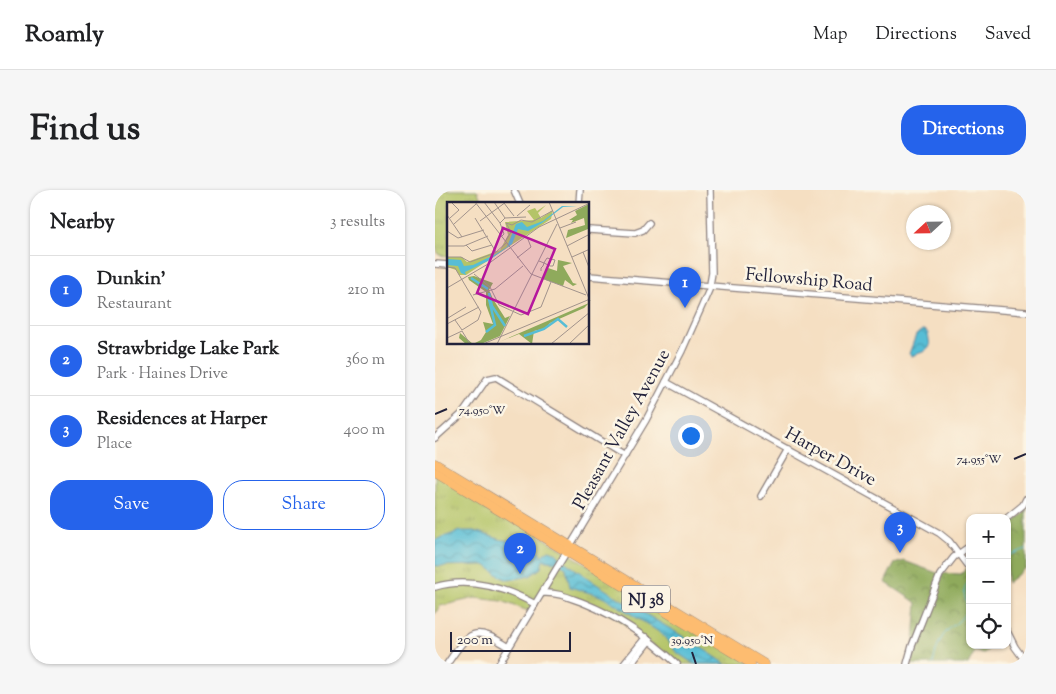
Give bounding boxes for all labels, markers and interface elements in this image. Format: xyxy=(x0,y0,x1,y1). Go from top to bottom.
text: Roamly xyxy=(25,18,104,52)
text: Map xyxy=(813,22,848,48)
text: Directions xyxy=(876,22,957,48)
text: Saved xyxy=(985,22,1031,48)
text: Find us xyxy=(30,105,140,156)
button: Directions xyxy=(901,105,1026,155)
inset map xyxy=(447,202,590,345)
north arrow xyxy=(906,205,951,250)
text: Nearby xyxy=(50,208,115,238)
text: 3 results xyxy=(330,211,385,234)
street label: Fellowship Road xyxy=(744,262,874,300)
text: Dunkin' xyxy=(97,266,166,293)
pin: 1 xyxy=(669,267,701,308)
text: 1 xyxy=(63,279,69,302)
text: 210 m xyxy=(347,279,385,302)
text: Restaurant xyxy=(97,293,172,316)
text: Strawbridge Lake Park xyxy=(97,336,279,363)
street label: Pleasant Valley Avenue xyxy=(568,345,678,515)
text: 2 xyxy=(62,349,70,372)
text: 360 m xyxy=(346,349,385,372)
text: Park · Haines Drive xyxy=(97,363,228,386)
text: 74.950°W xyxy=(459,402,506,420)
text: Residences at Harper xyxy=(97,406,267,433)
text: 3 xyxy=(63,419,69,442)
text: 400 m xyxy=(344,419,385,442)
street label: Harper Drive xyxy=(779,422,881,494)
your location xyxy=(678,423,704,449)
text: Place xyxy=(97,433,132,456)
text: 74.955°W xyxy=(957,451,1002,469)
button: Save xyxy=(50,480,213,530)
button: Share xyxy=(223,480,385,530)
pin: 3 xyxy=(884,512,916,553)
map controls xyxy=(966,514,1011,649)
button: + xyxy=(966,514,1011,559)
pin: 2 xyxy=(504,533,536,574)
button: − xyxy=(966,559,1011,604)
road number: NJ 38 xyxy=(622,586,670,612)
button: locate xyxy=(966,604,1011,649)
scale bar xyxy=(450,629,571,652)
text: 200 m xyxy=(457,631,493,651)
text: 39.950°N xyxy=(671,632,714,650)

